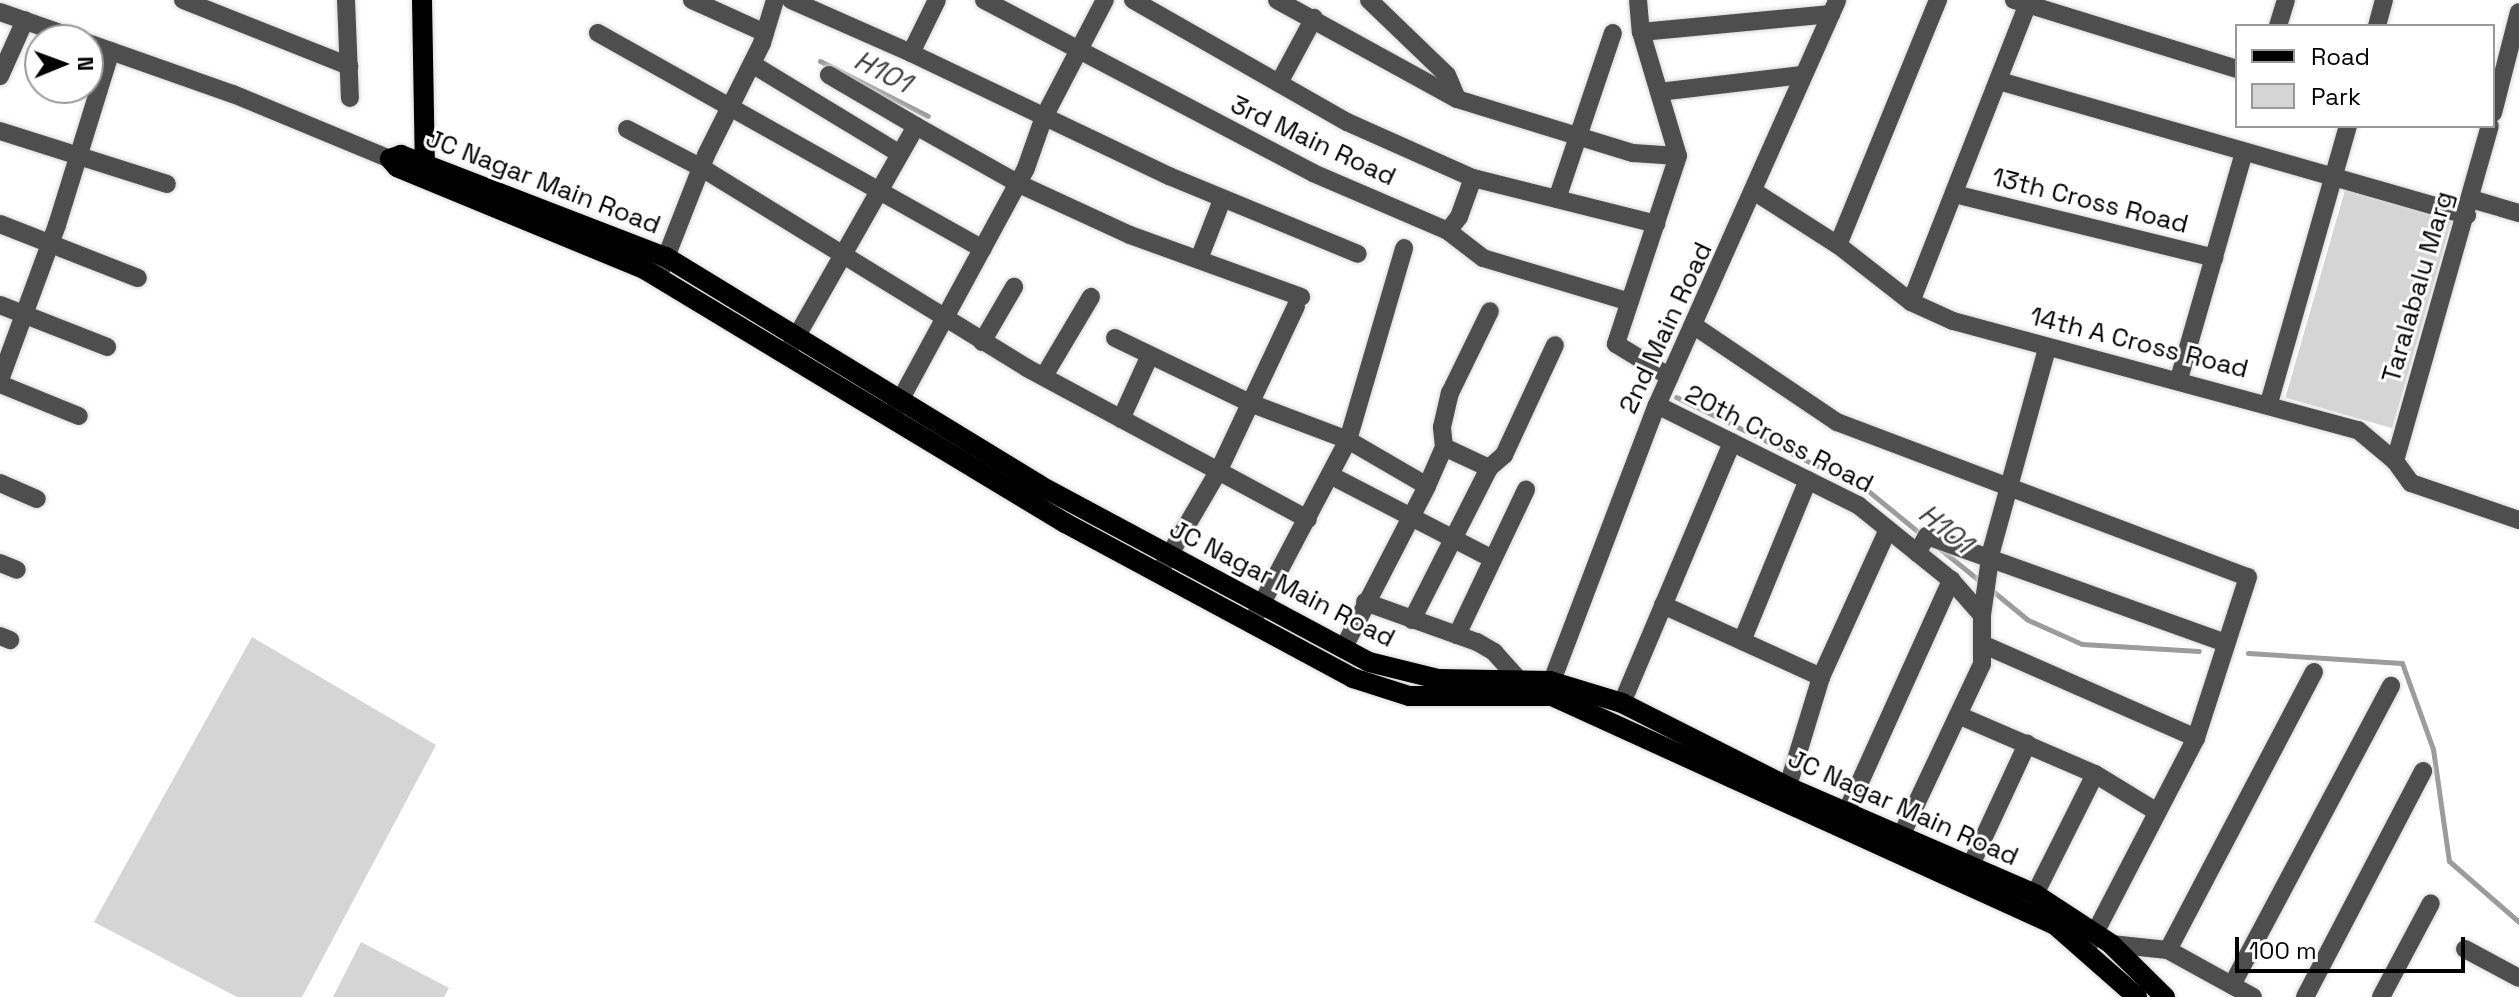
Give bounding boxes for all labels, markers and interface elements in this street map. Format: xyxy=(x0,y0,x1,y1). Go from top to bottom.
north arrow xyxy=(24,24,104,104)
legend xyxy=(2235,24,2495,128)
text: Road xyxy=(2311,41,2370,72)
water label: H101 xyxy=(849,42,917,100)
text: N xyxy=(72,56,100,71)
text: Park xyxy=(2311,81,2361,112)
street label: 3rd Main Road xyxy=(1225,89,1401,193)
street label: JC Nagar Main Road xyxy=(421,123,665,241)
street label: 13th Cross Road xyxy=(1989,162,2191,240)
street label: Taralabalu Marg xyxy=(2376,188,2460,386)
street label: 2nd Main Road xyxy=(1613,237,1719,419)
street label: 14th A Cross Road xyxy=(2026,301,2252,385)
street label: 20th Cross Road xyxy=(1680,378,1878,500)
water label: H101 xyxy=(1912,496,1980,560)
street label: JC Nagar Main Road xyxy=(1164,514,1400,654)
street label: JC Nagar Main Road xyxy=(1783,743,2023,873)
scale bar xyxy=(2239,921,2469,971)
text: 100 m xyxy=(2249,935,2317,966)

